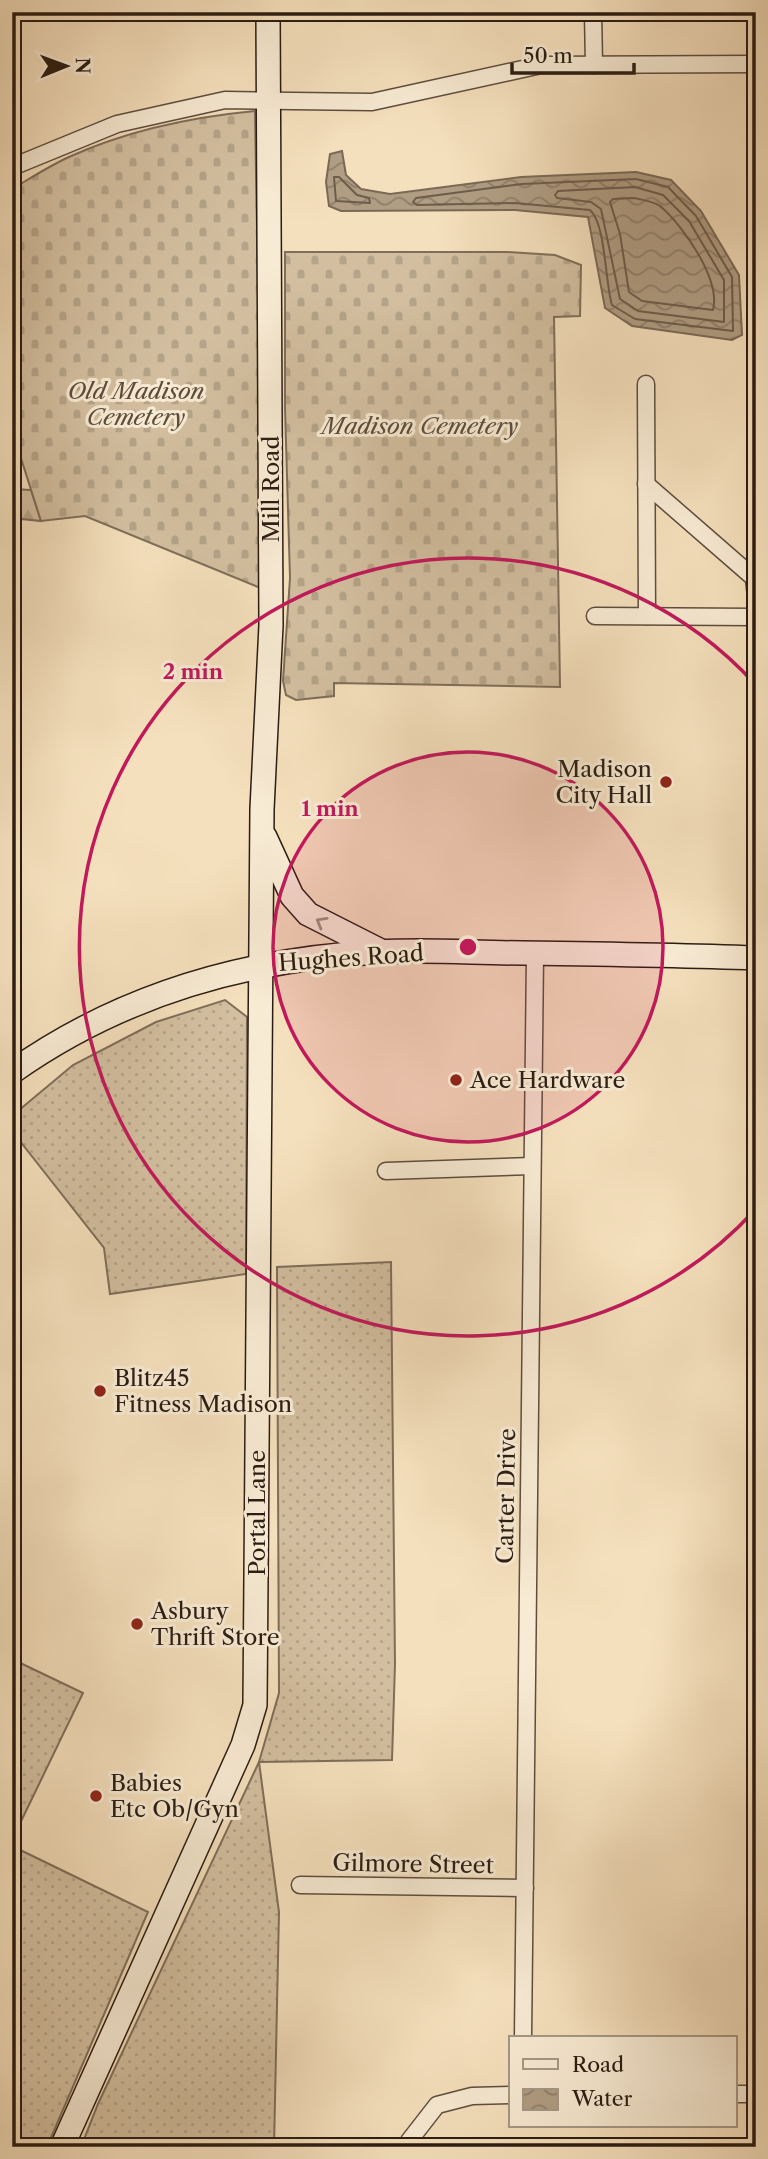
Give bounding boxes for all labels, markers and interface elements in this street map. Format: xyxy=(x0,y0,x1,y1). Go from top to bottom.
north arrow xyxy=(32,32,102,102)
scale bar xyxy=(512,32,635,76)
text: 50 m xyxy=(523,43,573,68)
text: N xyxy=(71,57,94,74)
park label: Old Madison Cemetery xyxy=(68,377,204,431)
park label: Madison Cemetery xyxy=(319,412,519,440)
street label: Mill Road xyxy=(257,436,285,542)
text: 2 min xyxy=(163,659,224,684)
place label: Madison City Hall xyxy=(556,755,652,809)
marker: Madison City Hall xyxy=(658,774,674,790)
text: 1 min xyxy=(301,796,359,821)
one-way arrow xyxy=(315,917,328,930)
centre of rings xyxy=(456,935,480,959)
street label: Hughes Road xyxy=(277,939,425,977)
place label: Ace Hardware xyxy=(469,1066,625,1094)
marker: Ace Hardware xyxy=(448,1072,464,1088)
place label: Blitz45 Fitness Madison xyxy=(114,1364,292,1418)
marker: Blitz45 Fitness Madison xyxy=(92,1383,108,1399)
street label: Carter Drive xyxy=(491,1428,521,1564)
street label: Portal Lane xyxy=(243,1450,271,1576)
place label: Asbury Thrift Store xyxy=(150,1597,280,1651)
marker: Asbury Thrift Store xyxy=(129,1616,145,1632)
place label: Babies Etc Ob/Gyn xyxy=(110,1769,239,1823)
marker: Babies Etc Ob/Gyn xyxy=(88,1788,104,1804)
street label: Gilmore Street xyxy=(332,1849,494,1879)
legend xyxy=(509,2036,736,2128)
text: Road xyxy=(572,2052,624,2077)
text: Water xyxy=(571,2086,632,2111)

